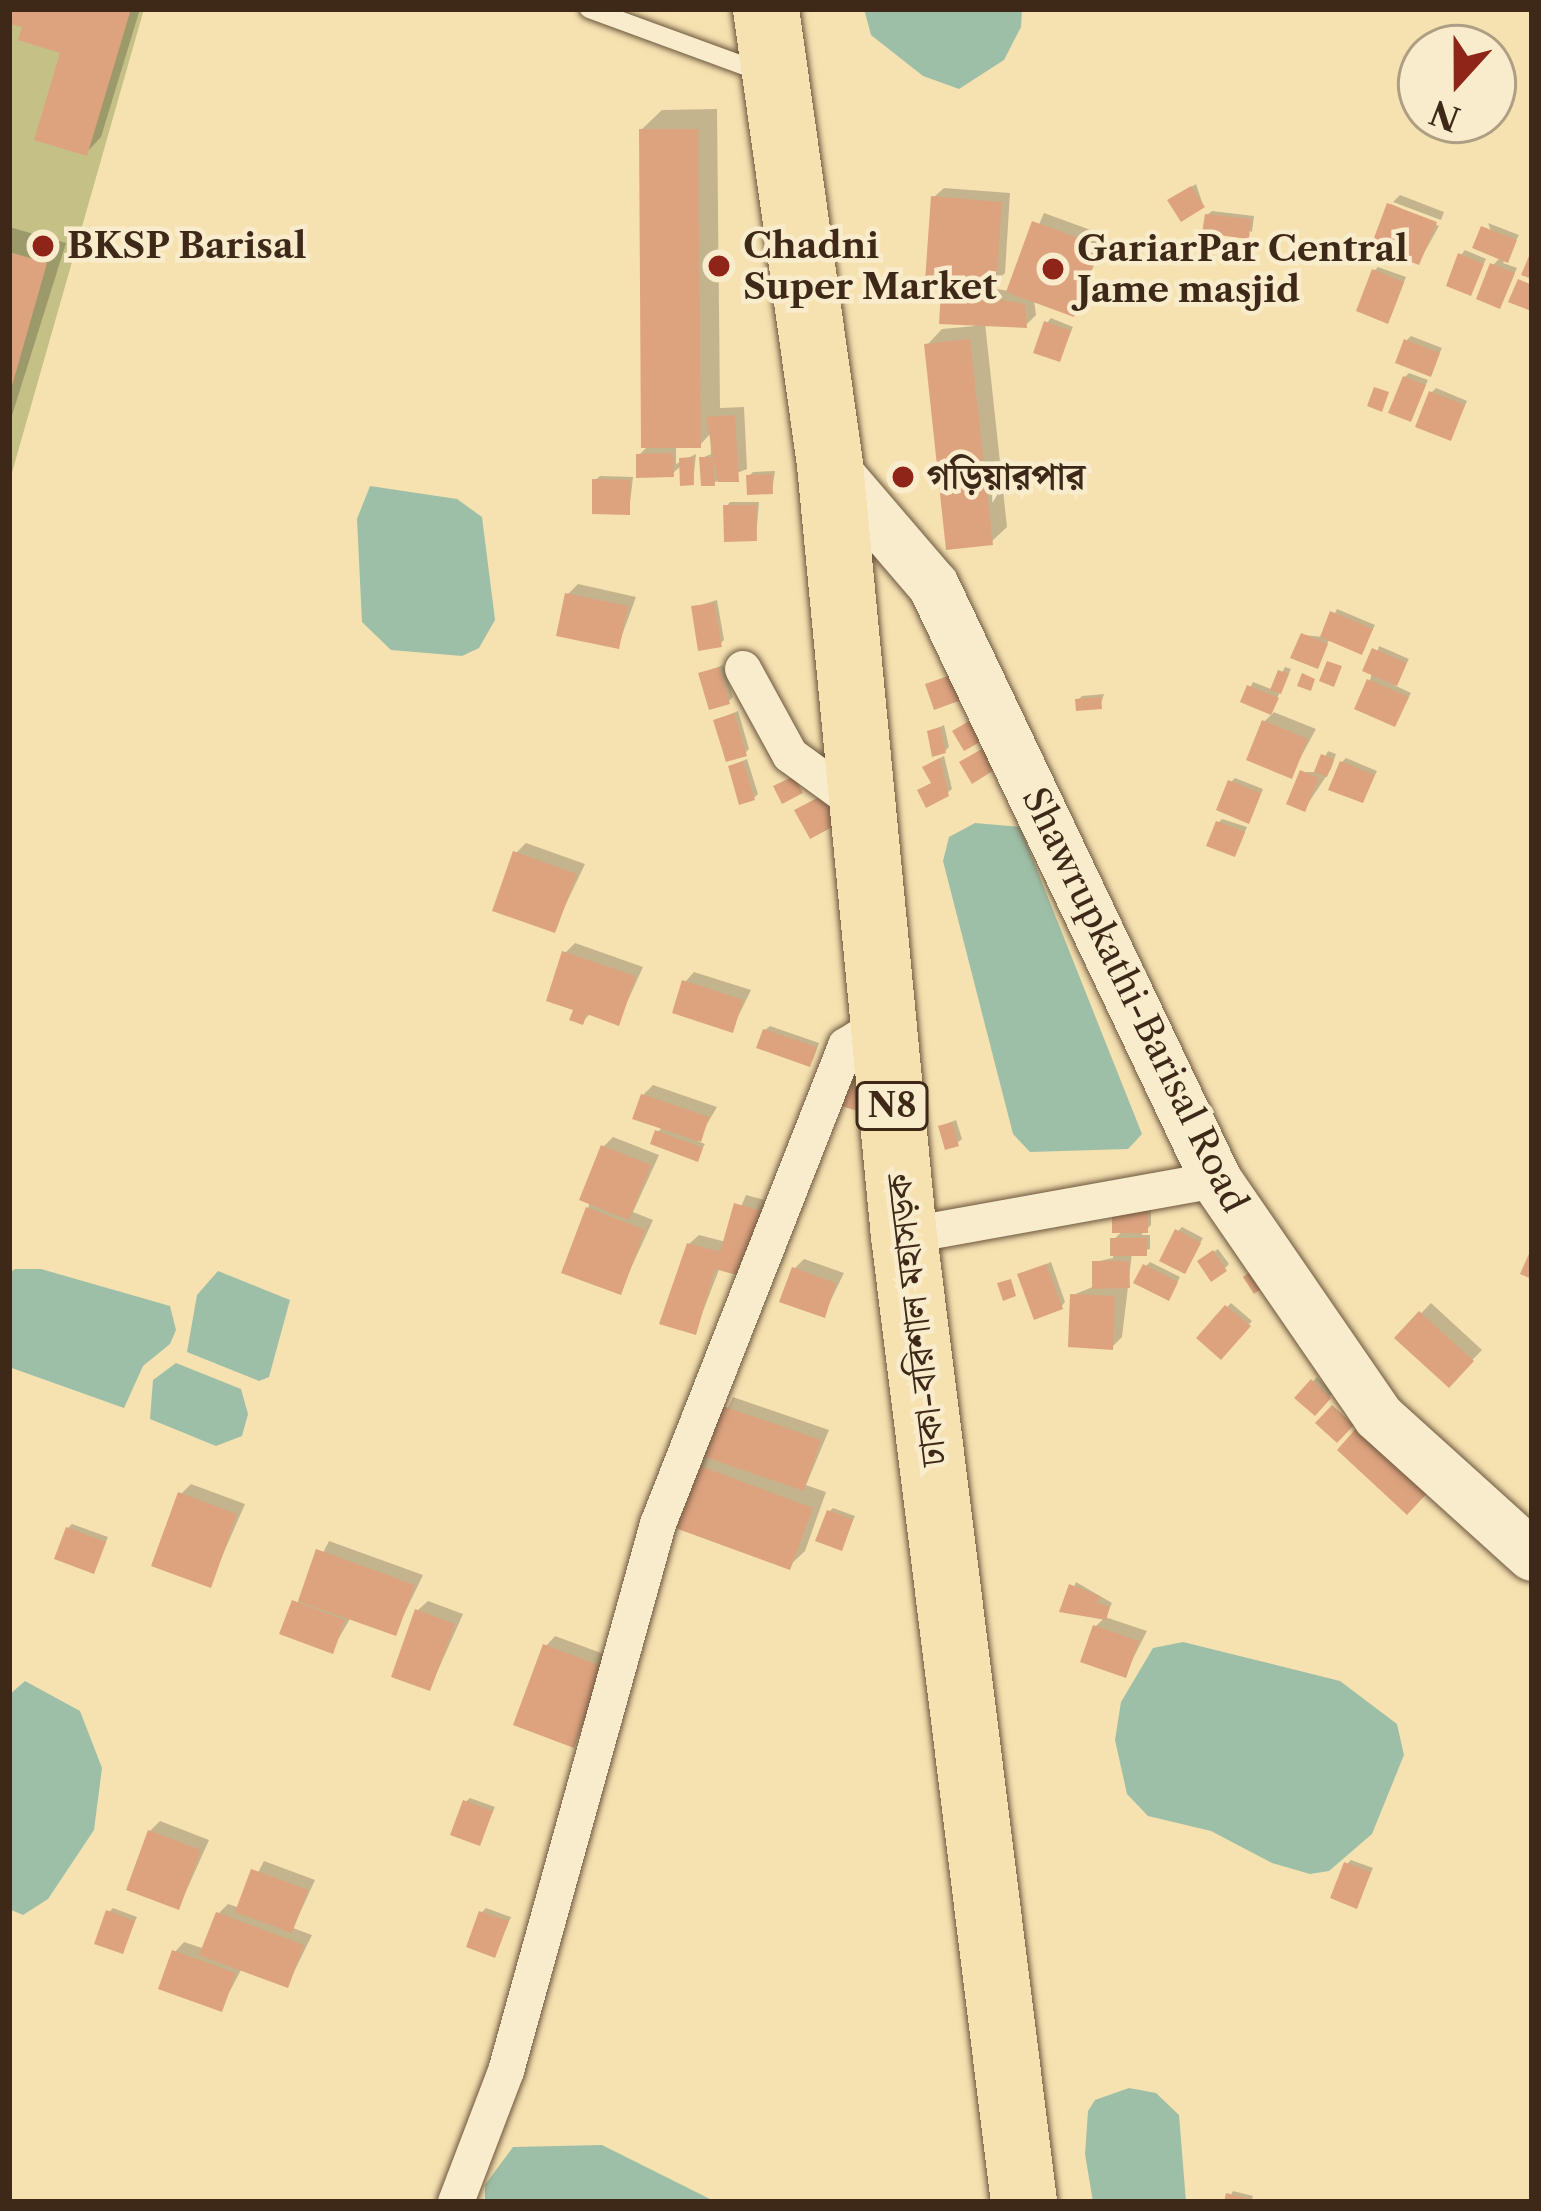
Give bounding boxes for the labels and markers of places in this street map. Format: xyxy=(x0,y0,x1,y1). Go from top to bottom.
place label: Chadni Super Market xyxy=(743,223,997,308)
place label: BKSP Barisal xyxy=(67,224,307,268)
place label: GariarPar Central Jame masjid xyxy=(1077,226,1408,311)
marker: BKSP Barisal xyxy=(30,233,56,259)
marker: Chadni Super Market xyxy=(706,253,732,279)
marker: GariarPar Central Jame masjid xyxy=(1040,256,1066,282)
place label: গড়িয়ারপার xyxy=(927,455,1085,499)
marker: গড়িয়ারপার xyxy=(890,464,916,490)

